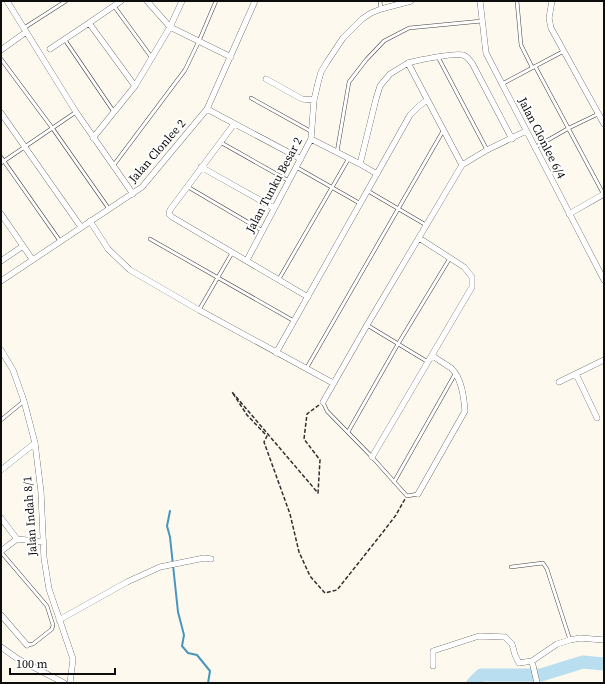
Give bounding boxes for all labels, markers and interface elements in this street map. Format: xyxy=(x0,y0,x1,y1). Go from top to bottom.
street label: Jalan Clonlee 6/4 xyxy=(514,94,569,181)
street label: Jalan Clonlee 2 xyxy=(124,116,189,187)
street label: Jalan Tunku Besar 2 xyxy=(242,134,306,236)
street label: Jalan Indah 8/1 xyxy=(19,475,41,558)
scale bar xyxy=(10,650,115,676)
text: 100 m xyxy=(16,656,48,672)

